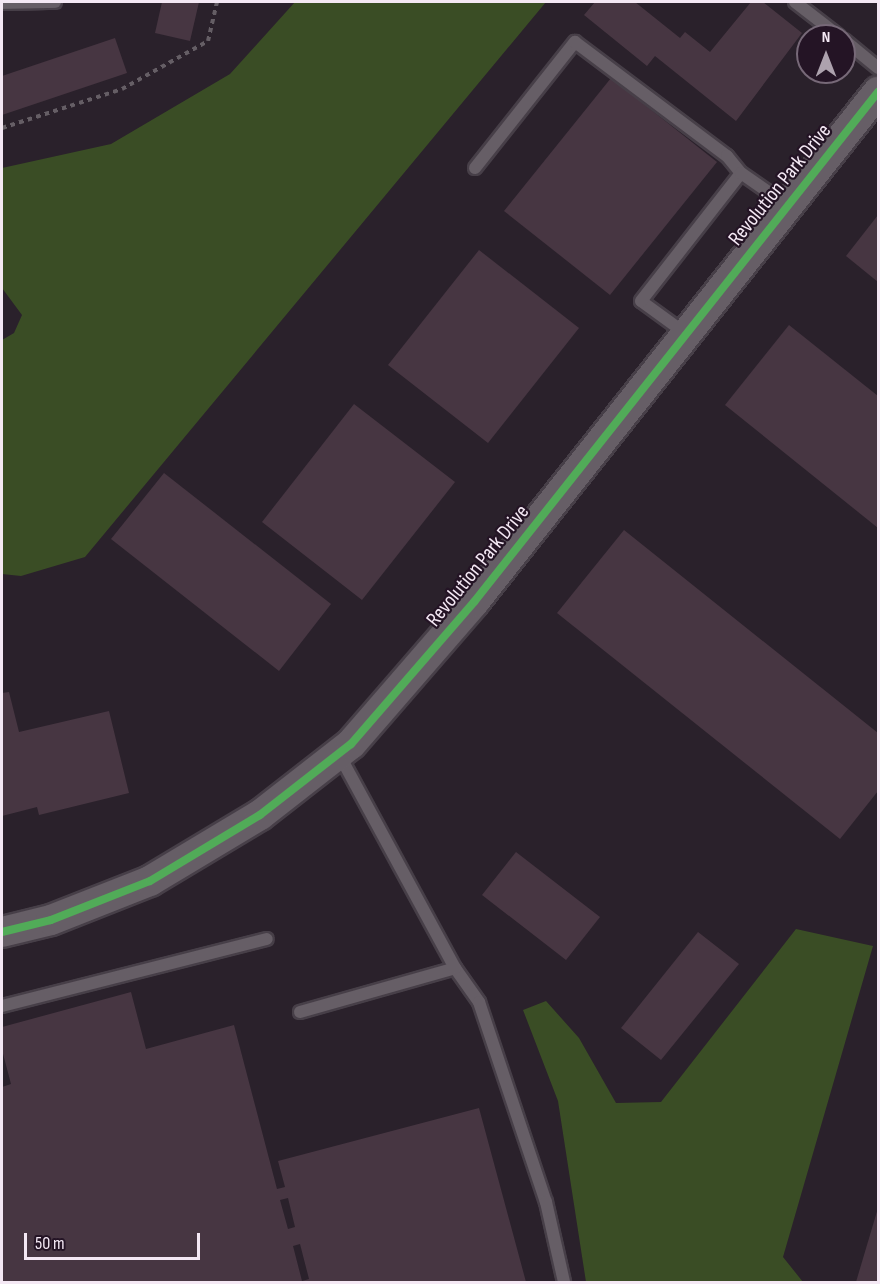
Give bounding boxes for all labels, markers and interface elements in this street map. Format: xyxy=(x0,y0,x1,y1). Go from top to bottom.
north arrow xyxy=(796,24,856,84)
text: N xyxy=(822,28,830,47)
street label: Revolution Park Drive xyxy=(723,119,837,251)
street label: Revolution Park Drive xyxy=(421,500,535,632)
scale bar xyxy=(27,1221,202,1259)
text: 50 m xyxy=(35,1233,65,1254)

